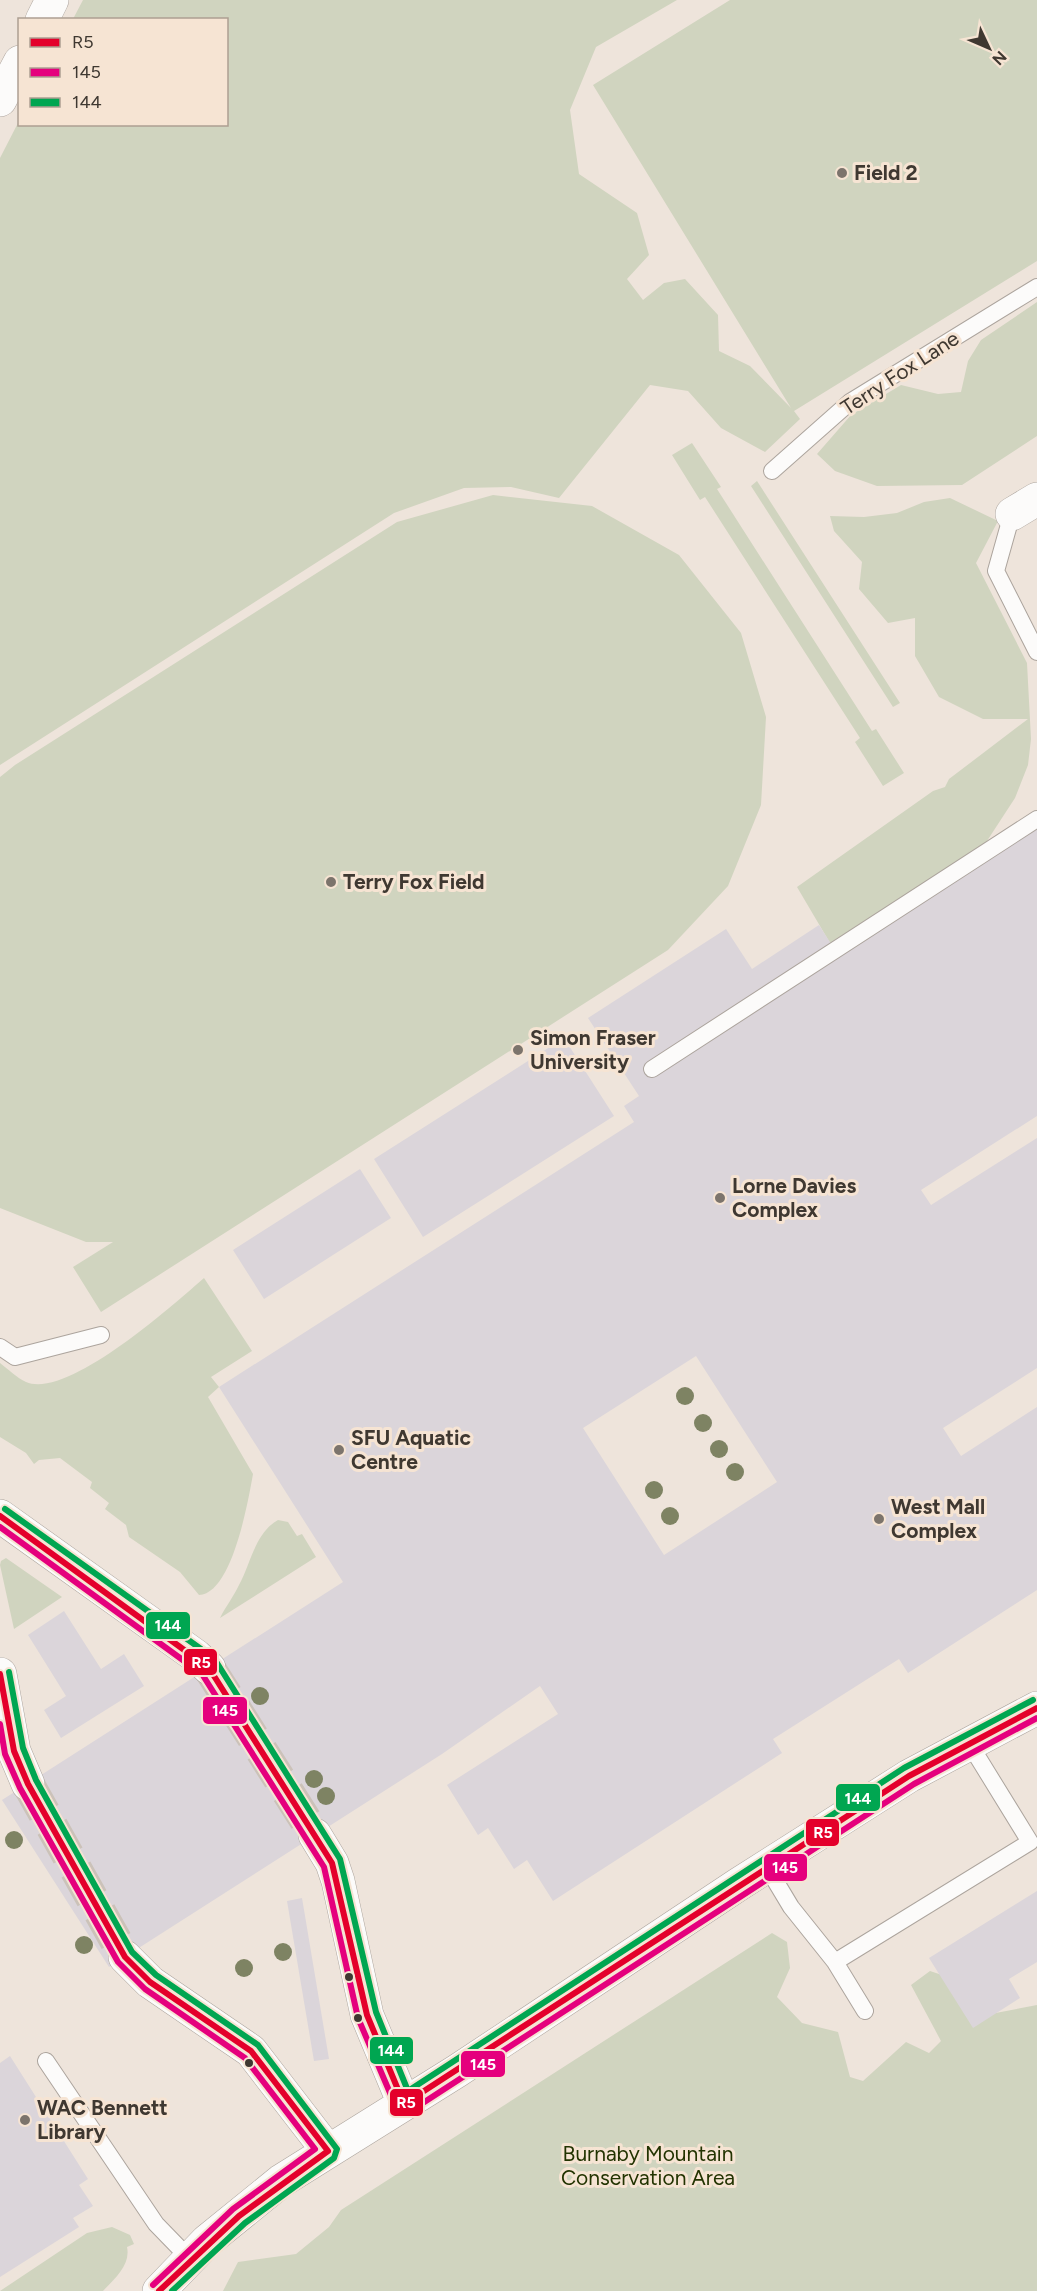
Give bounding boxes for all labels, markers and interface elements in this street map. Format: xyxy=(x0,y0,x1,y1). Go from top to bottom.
legend xyxy=(18,18,228,126)
north arrow xyxy=(959,18,1019,78)
text: R5 xyxy=(72,31,94,53)
text: N xyxy=(988,47,1011,69)
text: 145 xyxy=(72,61,101,83)
text: 144 xyxy=(72,91,102,113)
place label: Field 2 xyxy=(854,160,918,185)
marker: Field 2 xyxy=(835,166,849,180)
street label: Terry Fox Lane xyxy=(836,325,963,420)
place label: Terry Fox Field xyxy=(343,869,485,894)
marker: Terry Fox Field xyxy=(324,875,338,889)
place label: Simon Fraser University xyxy=(530,1025,656,1074)
marker: Simon Fraser University xyxy=(511,1043,525,1057)
place label: Lorne Davies Complex xyxy=(732,1173,856,1222)
marker: Lorne Davies Complex xyxy=(713,1191,727,1205)
place label: SFU Aquatic Centre xyxy=(351,1425,471,1474)
marker: SFU Aquatic Centre xyxy=(332,1443,346,1457)
place label: West Mall Complex xyxy=(891,1494,985,1543)
marker: West Mall Complex xyxy=(872,1512,886,1526)
line badge: 144 xyxy=(145,1611,191,1640)
text: 144 xyxy=(154,1616,182,1635)
line badge: R5 xyxy=(183,1648,218,1676)
text: R5 xyxy=(191,1653,211,1672)
line badge: 145 xyxy=(202,1696,248,1725)
text: 145 xyxy=(212,1701,238,1720)
line badge: 144 xyxy=(835,1783,881,1812)
text: 144 xyxy=(844,1789,872,1808)
line badge: R5 xyxy=(805,1818,840,1847)
text: R5 xyxy=(813,1823,833,1842)
line badge: 145 xyxy=(763,1853,808,1882)
text: 145 xyxy=(772,1858,798,1877)
unlabelled marker xyxy=(343,1971,355,1983)
unlabelled marker xyxy=(352,2012,364,2024)
line badge: 144 xyxy=(369,2036,414,2065)
text: 144 xyxy=(377,2041,405,2060)
line badge: 145 xyxy=(460,2050,506,2078)
text: 145 xyxy=(470,2055,496,2074)
unlabelled marker xyxy=(243,2057,255,2069)
line badge: R5 xyxy=(389,2088,424,2117)
text: R5 xyxy=(396,2093,416,2112)
place label: WAC Bennett Library xyxy=(37,2095,168,2144)
marker: WAC Bennett Library xyxy=(18,2113,32,2127)
park label: Burnaby Mountain Conservation Area xyxy=(561,2141,735,2190)

